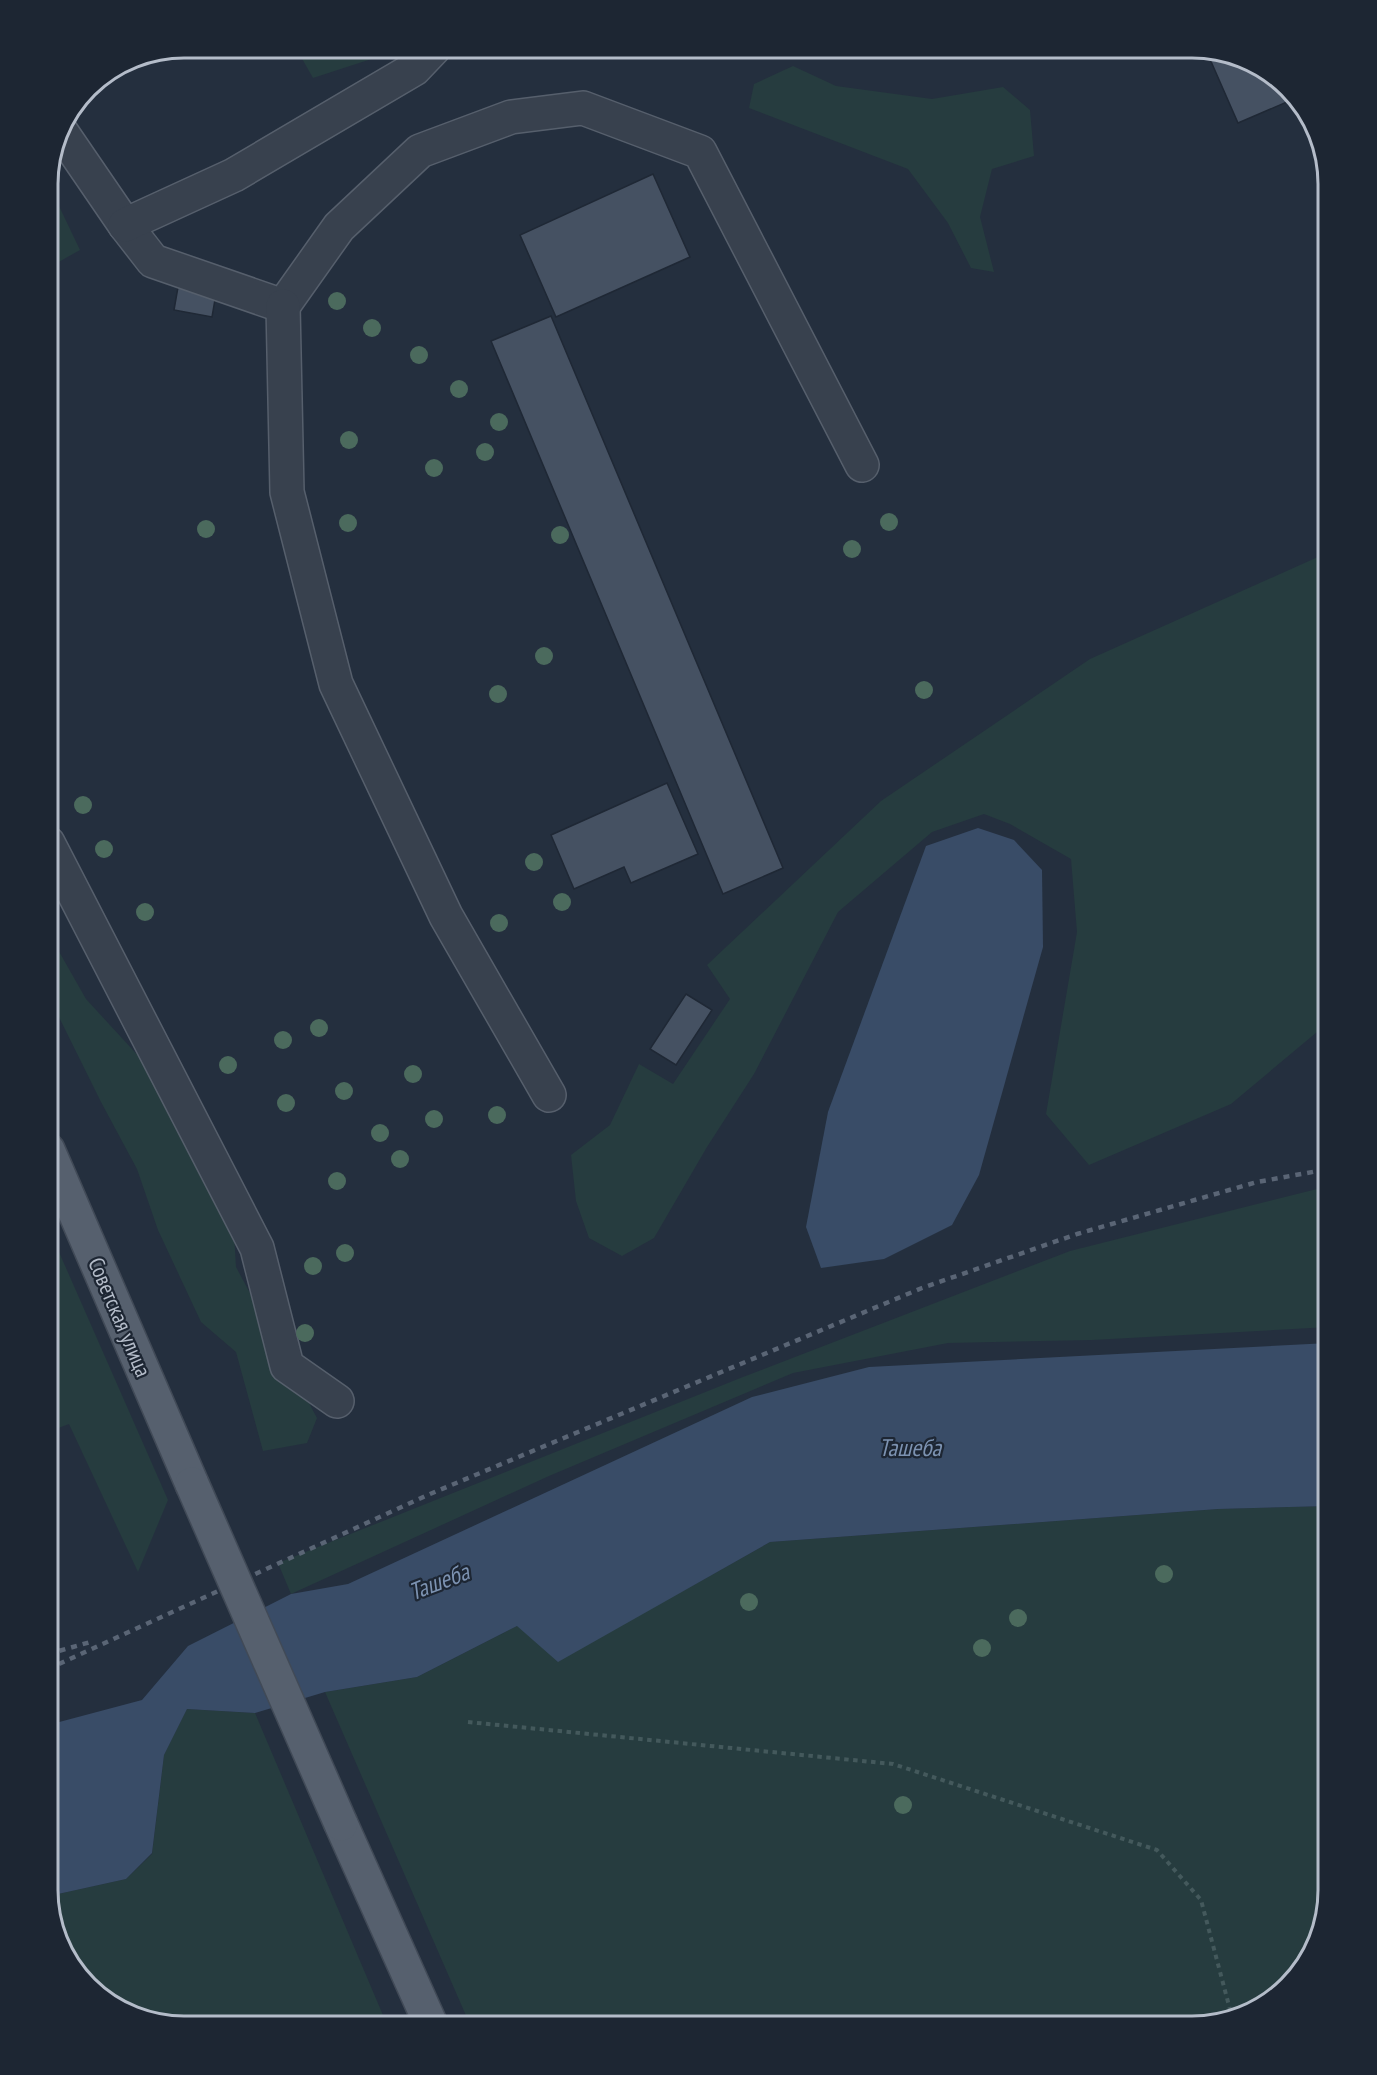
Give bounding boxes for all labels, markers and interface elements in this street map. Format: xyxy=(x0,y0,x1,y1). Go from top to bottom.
street label: Советская улица xyxy=(82,1253,158,1381)
water label: Ташеба xyxy=(879,1432,943,1463)
water label: Ташеба xyxy=(404,1555,475,1607)

